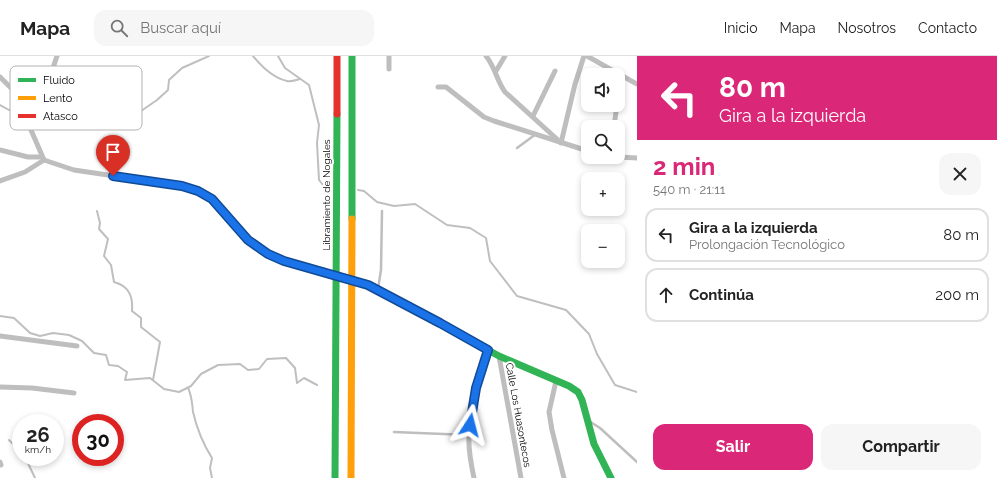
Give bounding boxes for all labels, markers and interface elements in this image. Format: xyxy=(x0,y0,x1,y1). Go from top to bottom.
search box xyxy=(94,10,374,46)
text: Mapa xyxy=(20,17,70,39)
icon: search xyxy=(108,17,130,39)
text: Buscar aquí xyxy=(140,19,221,37)
text: Inicio xyxy=(724,20,757,36)
text: Mapa xyxy=(779,20,816,36)
text: Nosotros xyxy=(838,20,896,36)
text: Contacto xyxy=(918,20,977,36)
legend xyxy=(10,66,142,130)
map controls xyxy=(581,68,625,268)
button: sound xyxy=(581,68,625,112)
text: 80 m xyxy=(719,71,786,104)
icon: left xyxy=(653,72,705,124)
text: Fluido xyxy=(43,74,75,87)
text: Lento xyxy=(43,92,73,105)
text: Gira a la izquierda xyxy=(719,105,866,126)
text: Atasco xyxy=(43,110,78,123)
button: search xyxy=(581,120,625,164)
pin xyxy=(96,135,130,176)
street label: Libramiento de Nogales xyxy=(321,139,332,251)
icon: arrive xyxy=(102,141,124,163)
text: 2 min xyxy=(653,152,715,181)
button: close xyxy=(939,153,981,195)
button: + xyxy=(581,172,625,216)
text: 540 m · 21:11 xyxy=(653,182,725,197)
text: Gira a la izquierda xyxy=(689,219,818,237)
button: − xyxy=(581,224,625,268)
icon: left xyxy=(655,224,677,246)
text: 80 m xyxy=(943,226,979,244)
text: Prolongación Tecnológico xyxy=(689,237,845,252)
icon: ahead xyxy=(655,284,677,306)
text: Continúa xyxy=(689,286,754,304)
text: 200 m xyxy=(935,286,979,304)
street label: Calle Los Huasontecos xyxy=(504,362,533,468)
position arrow xyxy=(449,404,491,446)
speed limit sign: 30 xyxy=(72,414,124,466)
text: 26 xyxy=(26,423,50,447)
button: Salir xyxy=(653,424,813,470)
button: Compartir xyxy=(821,424,981,470)
text: km/h xyxy=(25,444,51,455)

